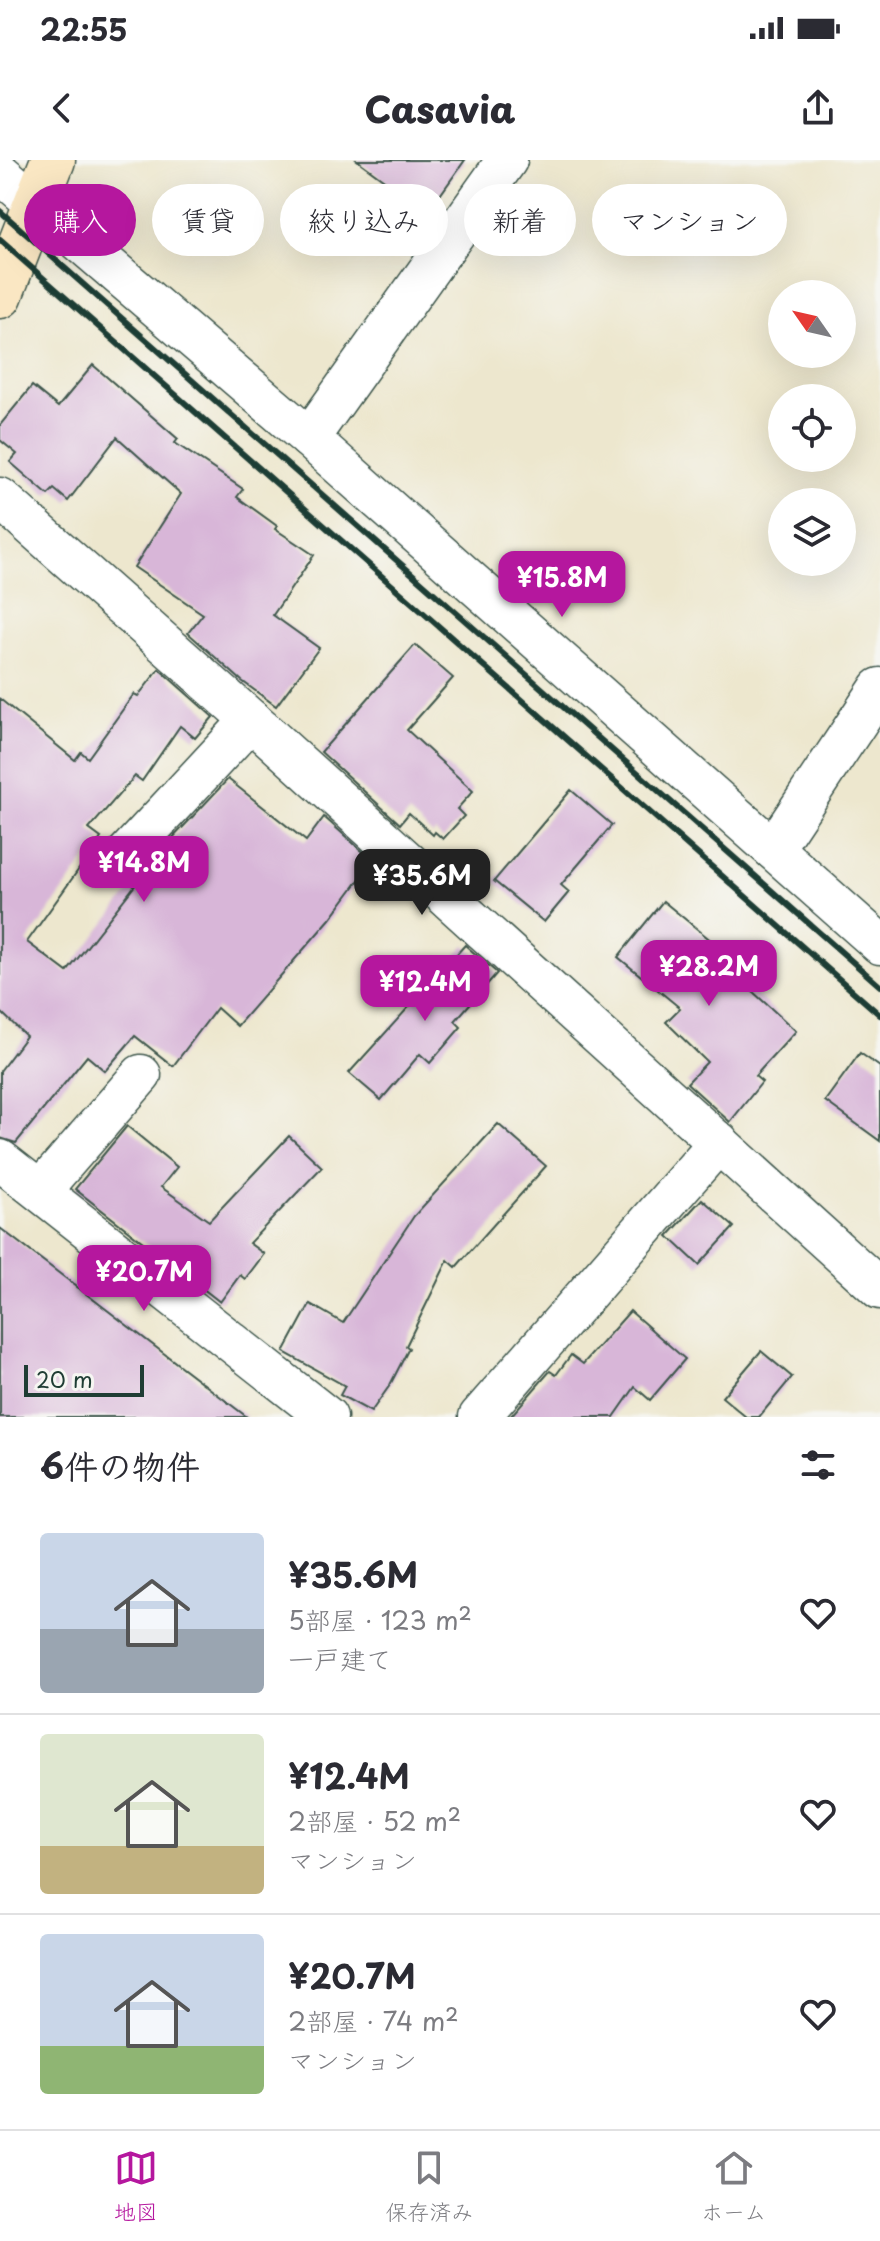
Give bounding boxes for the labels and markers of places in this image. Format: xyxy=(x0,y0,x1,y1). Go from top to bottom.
pin: ¥15.8M xyxy=(497,551,627,619)
pin: ¥14.8M xyxy=(79,836,209,904)
pin: ¥35.6M xyxy=(357,849,487,917)
pin: ¥28.2M xyxy=(644,940,774,1008)
pin: ¥12.4M xyxy=(360,955,490,1023)
pin: ¥20.7M xyxy=(79,1245,209,1313)

